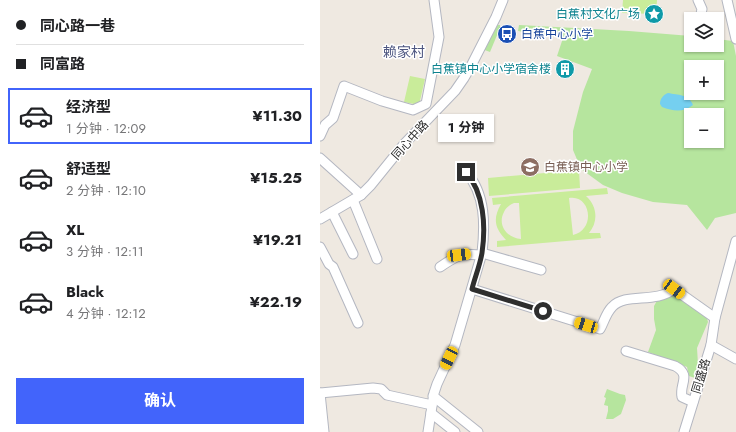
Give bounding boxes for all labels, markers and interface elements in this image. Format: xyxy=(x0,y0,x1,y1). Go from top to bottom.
place icon: 白蕉村文化广场 xyxy=(643,3,665,25)
place label: 白蕉村文化广场 xyxy=(556,5,640,23)
map controls xyxy=(684,12,724,148)
button: layers xyxy=(684,12,724,52)
text: 同心路一巷 xyxy=(40,15,115,37)
bus stop icon: 白蕉中心小学 xyxy=(496,23,518,45)
place label: 白蕉中心小学 xyxy=(521,25,593,43)
district label: 赖家村 xyxy=(383,42,425,62)
text: 同富路 xyxy=(40,53,85,75)
building icon: 白蕉镇中心小学宿舍楼 xyxy=(554,58,576,80)
place label: 白蕉镇中心小学宿舍楼 xyxy=(431,60,551,78)
button: + xyxy=(684,60,724,100)
text: 经济型 xyxy=(66,96,111,118)
icon: car xyxy=(18,98,54,134)
text: ¥11.30 xyxy=(253,105,302,127)
button: − xyxy=(684,108,724,148)
callout: 1 分钟 xyxy=(438,114,494,142)
street label: 同心中路 xyxy=(387,116,433,164)
text: 1 分钟 xyxy=(448,118,484,137)
text: 1 分钟 · 12:09 xyxy=(66,119,146,138)
school or university icon: 白蕉镇中心小学 xyxy=(519,156,541,178)
text: 舒适型 xyxy=(66,158,111,180)
place label: 白蕉镇中心小学 xyxy=(544,158,628,176)
icon: car xyxy=(18,160,54,196)
route end xyxy=(457,163,475,181)
text: ¥15.25 xyxy=(250,167,302,189)
text: 2 分钟 · 12:10 xyxy=(66,181,146,200)
text: XL xyxy=(66,219,84,241)
icon: car xyxy=(18,222,54,258)
text: ¥19.21 xyxy=(253,229,302,251)
text: 3 分钟 · 12:11 xyxy=(66,242,144,261)
car xyxy=(446,248,472,262)
car xyxy=(661,277,687,301)
text: Black xyxy=(66,281,104,303)
icon: car xyxy=(18,284,54,320)
text: ¥22.19 xyxy=(250,291,302,313)
route start xyxy=(534,302,552,320)
text: 4 分钟 · 12:12 xyxy=(66,304,146,323)
car xyxy=(573,316,599,334)
car xyxy=(438,345,460,371)
street label: 同盛路 xyxy=(687,356,715,396)
button: 确认 xyxy=(16,378,304,424)

